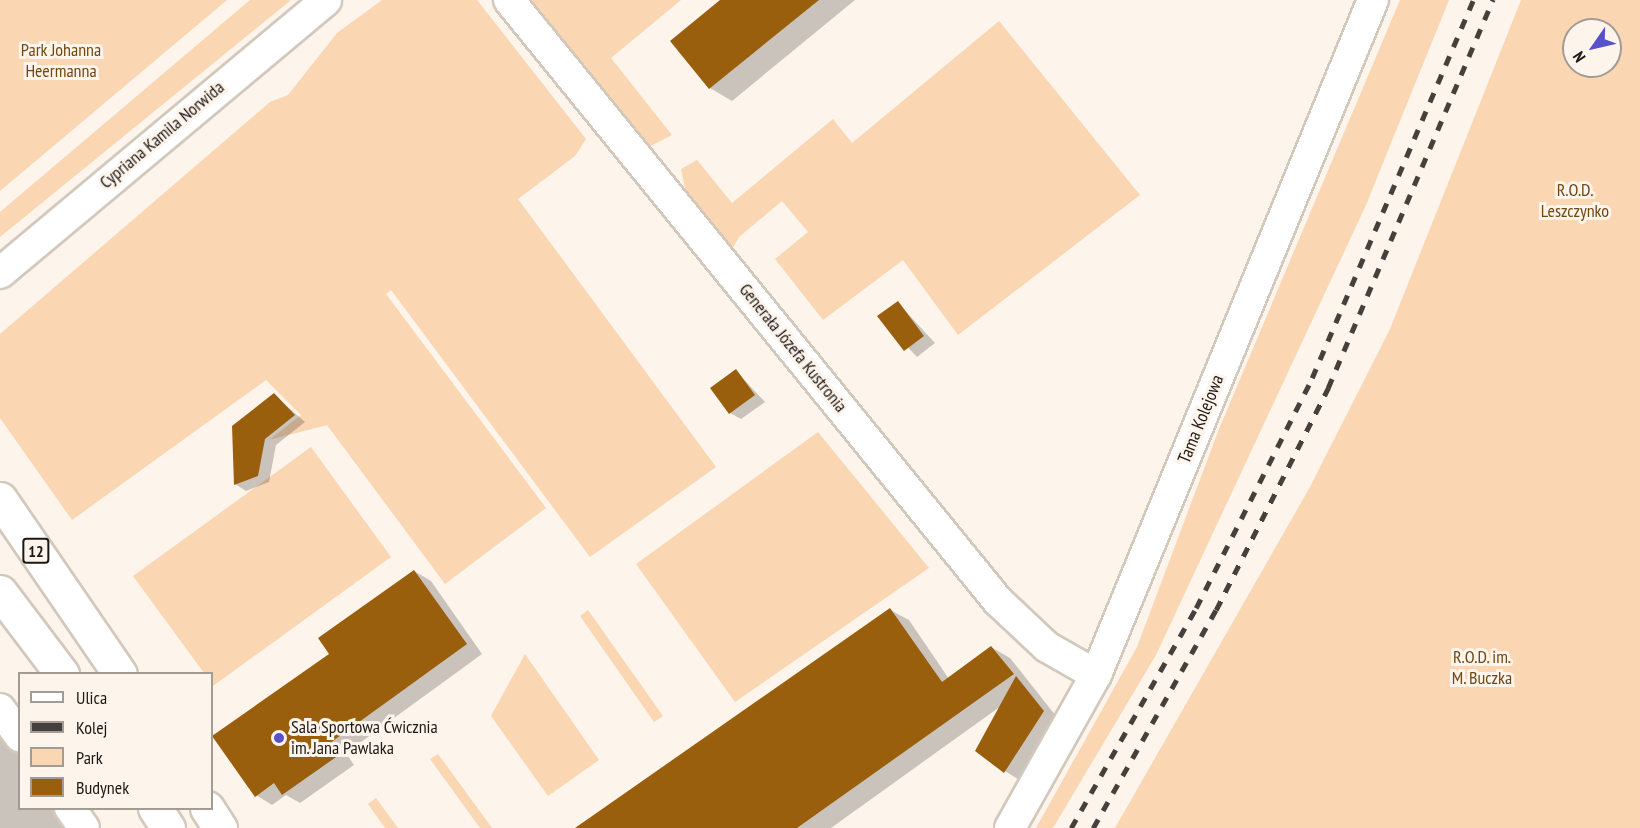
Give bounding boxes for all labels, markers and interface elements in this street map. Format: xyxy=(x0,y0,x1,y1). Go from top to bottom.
north arrow xyxy=(1562,18,1622,78)
park label: Park Johanna Heermanna xyxy=(21,40,101,82)
text: N xyxy=(1568,48,1589,66)
street label: Cypriana Kamila Norwida xyxy=(95,77,229,193)
park label: R.O.D. Leszczynko xyxy=(1541,180,1609,222)
street label: Generała Józefa Kustronia xyxy=(734,279,852,417)
street label: Tama Kolejowa xyxy=(1174,372,1228,466)
road number: 12 xyxy=(21,538,51,564)
park label: R.O.D. im. M. Buczka xyxy=(1451,647,1513,690)
legend xyxy=(18,672,213,810)
text: Ulica xyxy=(76,686,107,709)
text: Kolej xyxy=(76,716,107,739)
place label: Sala Sportowa Ćwicznia im. Jana Pawlaka xyxy=(291,717,438,760)
marker: Sala Sportowa Ćwicznia im. Jana Pawlaka xyxy=(272,731,286,745)
text: Park xyxy=(76,746,103,769)
text: Budynek xyxy=(76,776,129,799)

